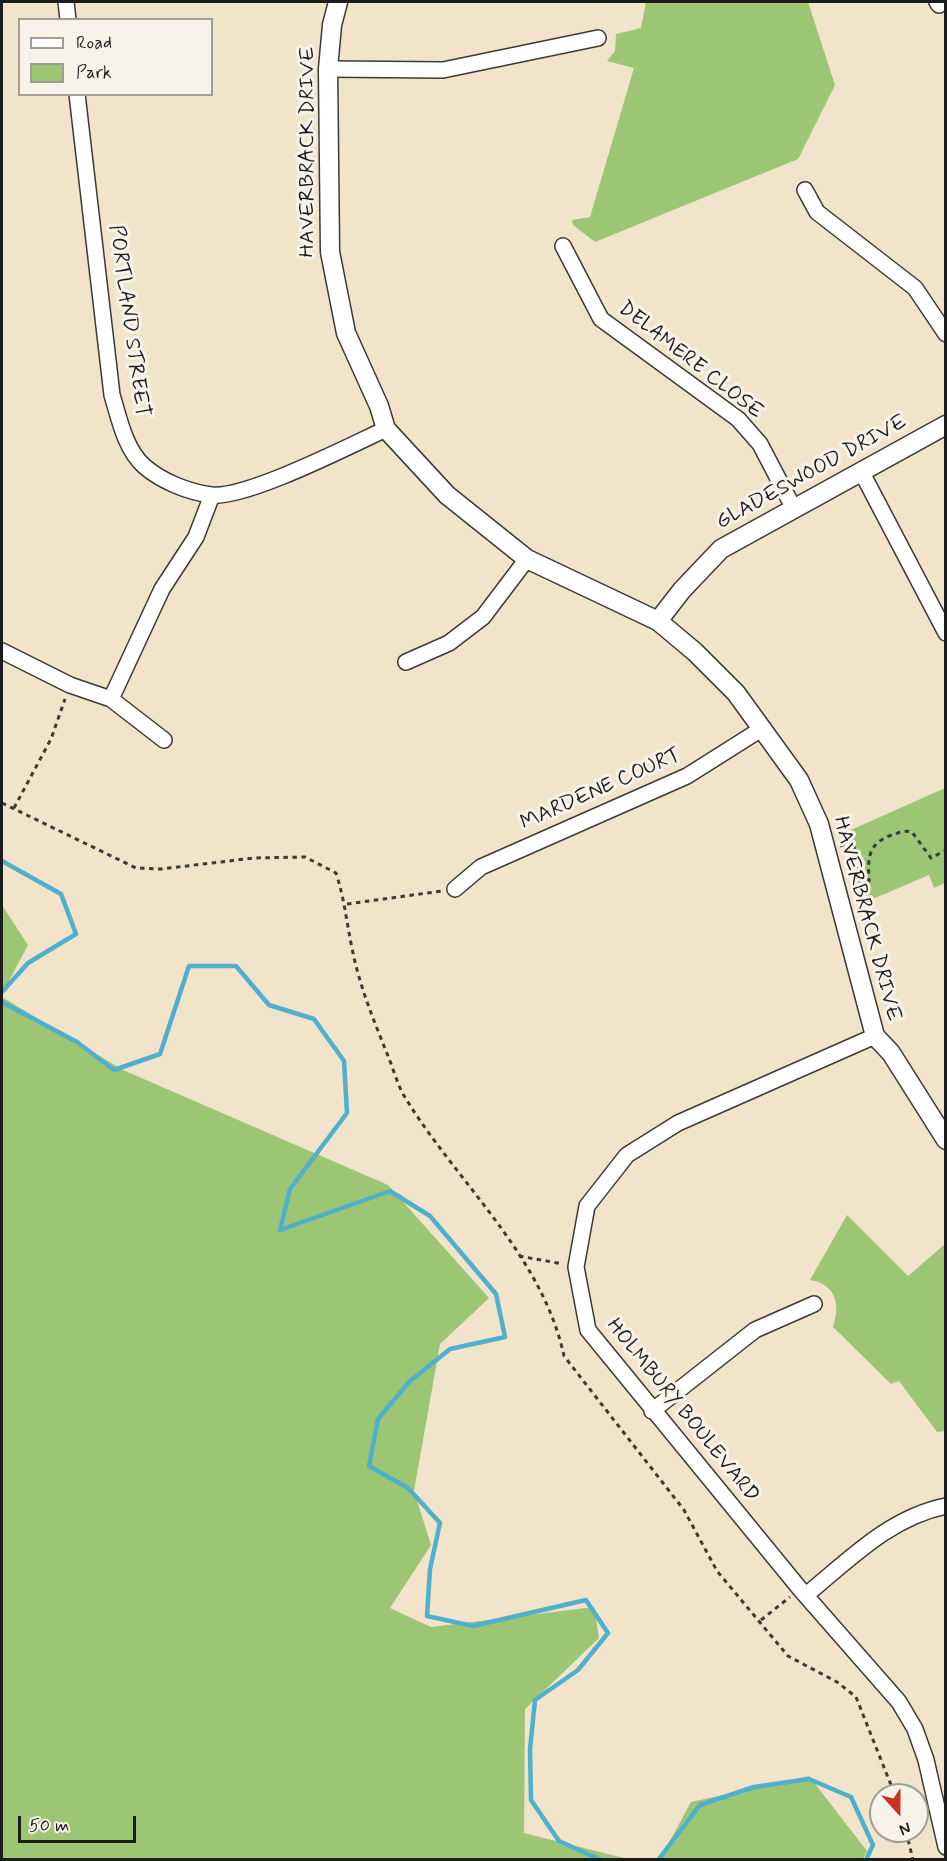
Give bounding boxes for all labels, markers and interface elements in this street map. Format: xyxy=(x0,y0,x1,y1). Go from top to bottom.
legend xyxy=(18,18,213,96)
text: Road xyxy=(76,31,112,55)
street label: HAVERBRACK DRIVE xyxy=(296,46,322,258)
text: Park xyxy=(76,61,112,85)
street label: PORTLAND STREET xyxy=(102,223,154,419)
street label: DELAMERE CLOSE xyxy=(612,297,768,425)
street label: GLADESWOOD DRIVE xyxy=(712,410,912,536)
street label: MARDENE COURT xyxy=(517,743,685,837)
street label: HAVERBRACK DRIVE xyxy=(827,814,905,1024)
street label: HOLMBURY BOULEVARD xyxy=(600,1314,764,1508)
north arrow xyxy=(869,1783,929,1843)
scale bar xyxy=(21,1804,140,1842)
text: 50 m xyxy=(29,1814,69,1838)
text: N xyxy=(896,1817,914,1840)

